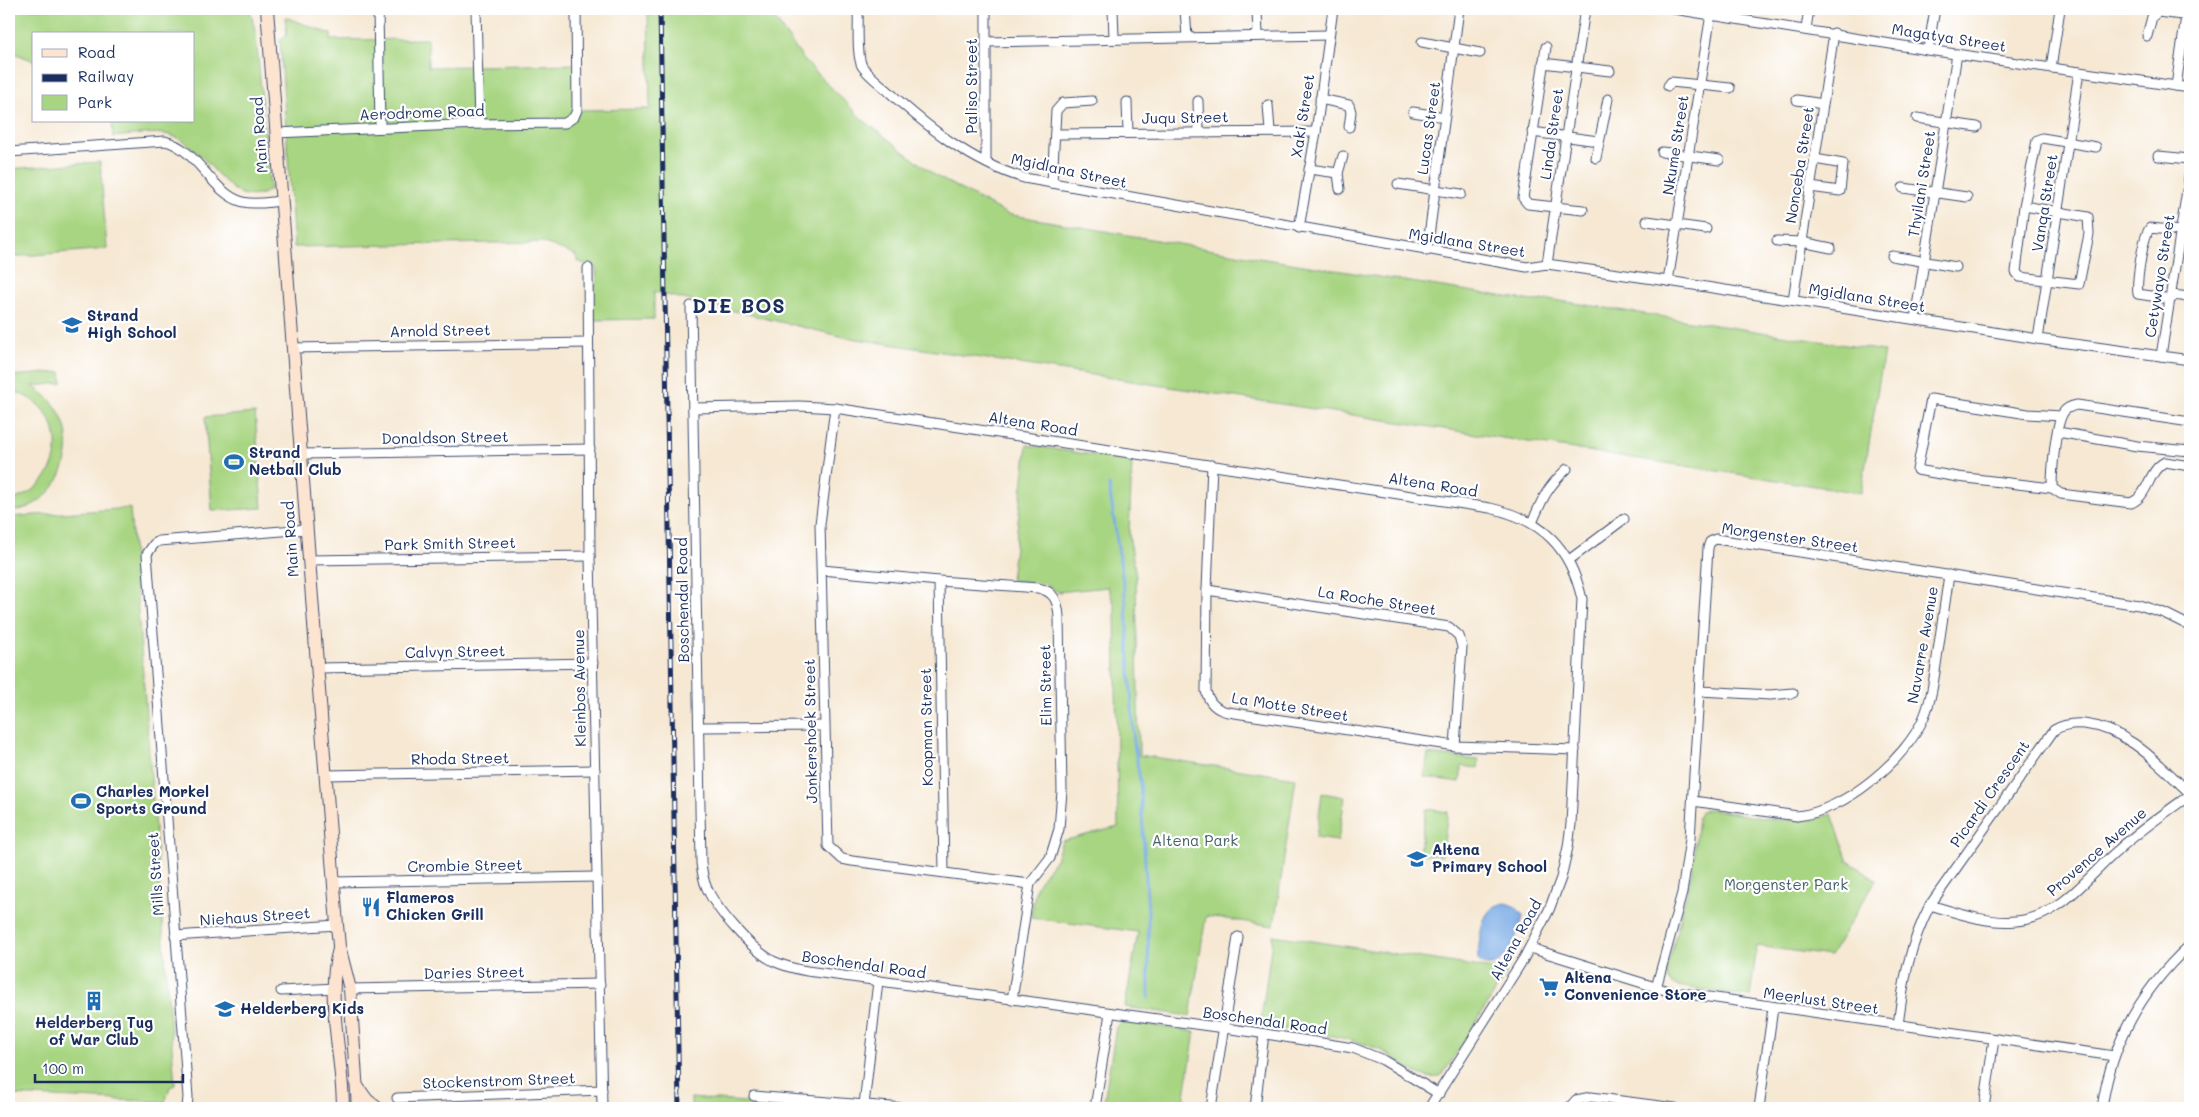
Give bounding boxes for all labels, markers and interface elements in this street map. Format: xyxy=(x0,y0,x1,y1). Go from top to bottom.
street label: Magatya Street xyxy=(1890,18,2008,56)
legend xyxy=(32,32,195,122)
street label: Paliso Street xyxy=(961,38,981,134)
text: Road xyxy=(78,42,115,62)
text: Railway xyxy=(78,66,134,86)
street label: Xaki Street xyxy=(1286,73,1318,159)
street label: Lucas Street xyxy=(1412,80,1444,176)
street label: Linda Street xyxy=(1535,87,1567,181)
text: Park xyxy=(78,92,112,112)
street label: Nkume Street xyxy=(1657,93,1693,196)
street label: Main Road xyxy=(246,96,272,174)
street label: Aerodrome Road xyxy=(359,100,485,124)
street label: Nonceba Street xyxy=(1780,105,1818,225)
street label: Juqu Street xyxy=(1141,106,1229,128)
street label: Thyilani Street xyxy=(1903,129,1939,239)
street label: Mgidlana Street xyxy=(1009,148,1129,192)
street label: Vanqa Street xyxy=(2026,152,2062,253)
street label: Cetywayo Street xyxy=(2139,213,2179,339)
street label: Mgidlana Street xyxy=(1407,223,1527,261)
street label: Mgidlana Street xyxy=(1807,278,1927,316)
district label: DIE BOS xyxy=(692,292,786,318)
place label: Strand High School xyxy=(87,305,177,342)
school or university icon: Strand High School xyxy=(61,314,83,336)
street label: Arnold Street xyxy=(389,319,491,341)
street label: Altena Road xyxy=(987,406,1079,440)
street label: Donaldson Street xyxy=(381,426,509,448)
place label: Strand Netball Club xyxy=(249,442,342,479)
sports icon: Strand Netball Club xyxy=(223,451,245,473)
street label: Altena Road xyxy=(1387,467,1479,501)
street label: Main Road xyxy=(277,500,303,578)
street label: Morgenster Street xyxy=(1720,518,1860,557)
street label: Park Smith Street xyxy=(384,532,516,554)
street label: Boschendal Road xyxy=(671,537,693,663)
street label: La Roche Street xyxy=(1317,581,1438,619)
street label: Navarre Avenue xyxy=(1902,585,1942,705)
street label: Kleinbos Avenue xyxy=(568,629,590,747)
street label: Calvyn Street xyxy=(405,640,505,662)
street label: Elim Street xyxy=(1034,644,1056,726)
street label: Jonkershoek Street xyxy=(799,659,821,804)
street label: Koopman Street xyxy=(915,668,937,786)
street label: La Motte Street xyxy=(1230,687,1350,725)
street label: Picardi Crescent xyxy=(1945,736,2034,851)
street label: Rhoda Street xyxy=(411,747,509,769)
place label: Charles Morkel Sports Ground xyxy=(96,781,209,818)
sports icon: Charles Morkel Sports Ground xyxy=(70,790,92,812)
street label: Provence Avenue xyxy=(2042,802,2150,900)
park label: Altena Park xyxy=(1152,830,1238,850)
street label: Mills Street xyxy=(142,832,168,917)
place label: Altena Primary School xyxy=(1432,839,1547,876)
school or university icon: Altena Primary School xyxy=(1406,848,1428,870)
street label: Crombie Street xyxy=(407,854,523,876)
park label: Morgenster Park xyxy=(1724,874,1848,894)
place label: Flameros Chicken Grill xyxy=(386,887,483,924)
street label: Altena Road xyxy=(1485,895,1546,984)
restaurant icon: Flameros Chicken Grill xyxy=(360,896,382,918)
street label: Niehaus Street xyxy=(199,902,311,930)
street label: Boschendal Road xyxy=(801,945,928,983)
street label: Daries Street xyxy=(423,961,525,983)
place label: Altena Convenience Store xyxy=(1564,967,1706,1004)
supermarket icon: Altena Convenience Store xyxy=(1538,976,1560,998)
street label: Meerlust Street xyxy=(1762,982,1880,1018)
building icon: Helderberg Tug of War Club xyxy=(83,990,105,1012)
school or university icon: Helderberg Kids xyxy=(214,998,236,1020)
place label: Helderberg Kids xyxy=(240,998,364,1018)
street label: Boschendal Road xyxy=(1202,1001,1329,1039)
place label: Helderberg Tug of War Club xyxy=(35,1012,153,1049)
scale bar xyxy=(35,1052,182,1084)
text: 100 m xyxy=(42,1058,84,1078)
street label: Stockenstrom Street xyxy=(422,1067,576,1093)

